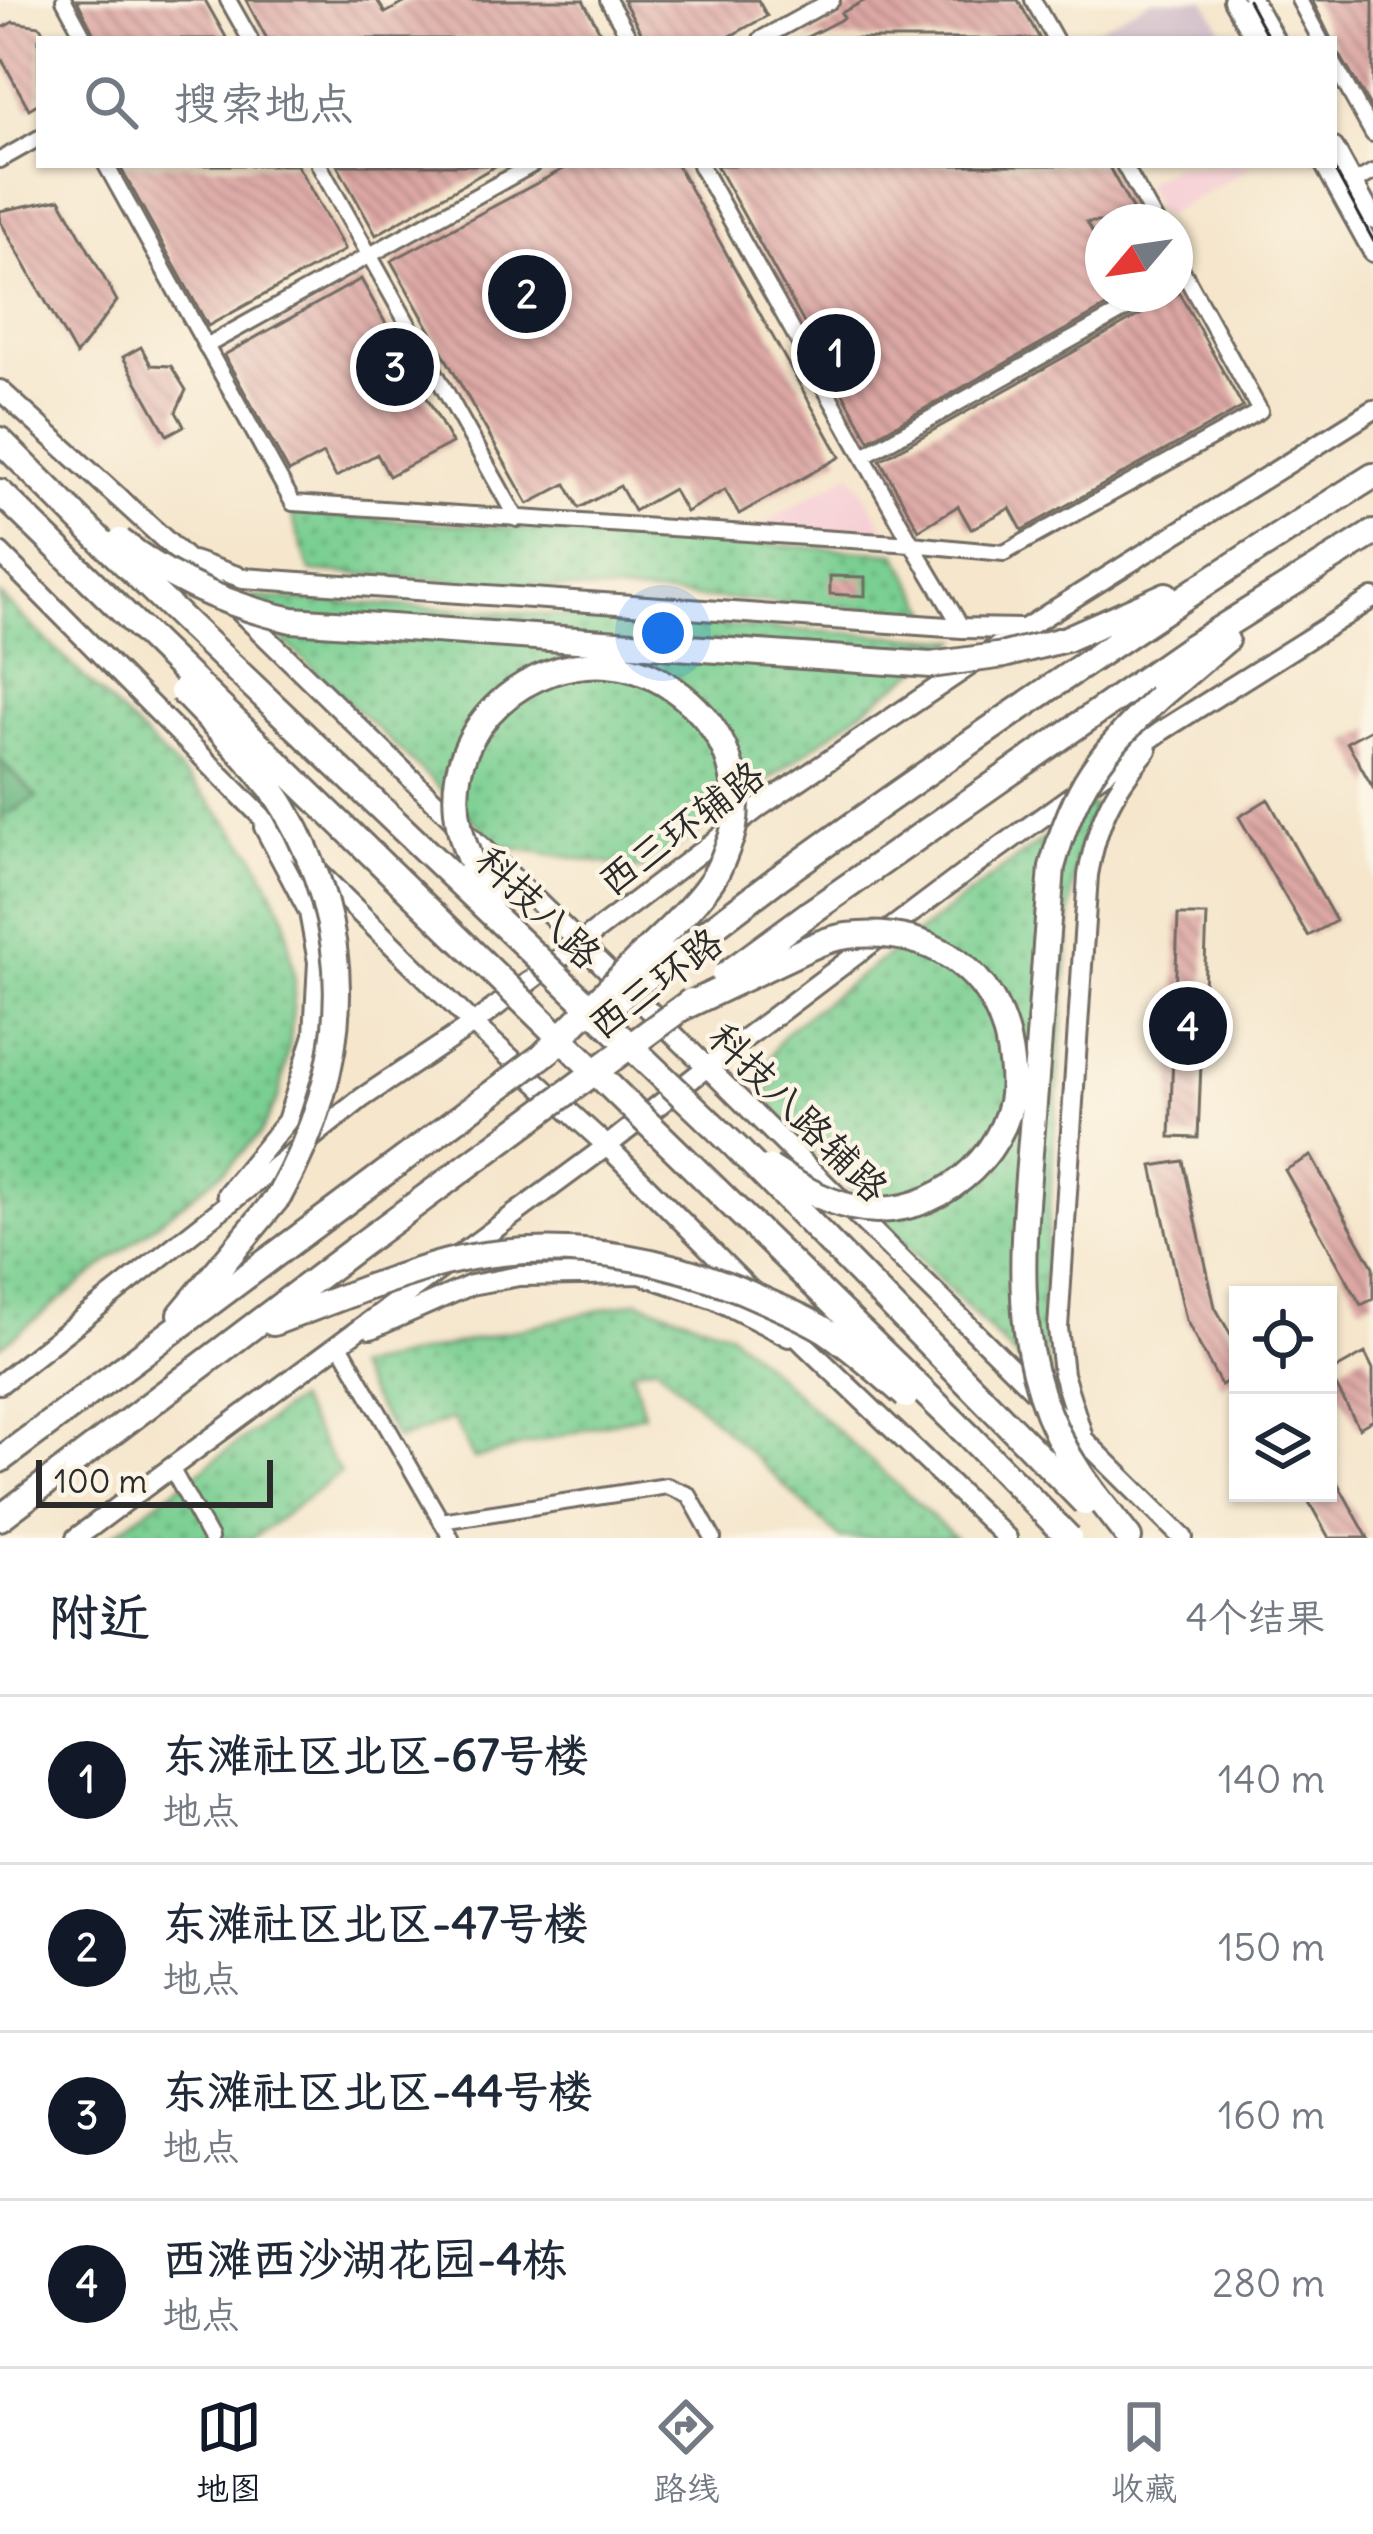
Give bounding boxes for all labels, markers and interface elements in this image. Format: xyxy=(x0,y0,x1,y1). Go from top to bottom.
search box xyxy=(36,36,1337,168)
icon: search xyxy=(78,69,144,135)
text: 搜索地点 xyxy=(174,75,354,131)
north arrow xyxy=(1085,204,1193,312)
pin: 2 xyxy=(488,249,566,339)
pin: 1 xyxy=(797,308,875,398)
pin: 3 xyxy=(356,322,434,412)
your location xyxy=(633,603,693,663)
street label: 西三环辅路 xyxy=(589,750,774,907)
street label: 科技八路 xyxy=(466,836,612,979)
street label: 西三环路 xyxy=(578,917,732,1050)
pin: 4 xyxy=(1149,981,1227,1071)
street label: 科技八路辅路 xyxy=(699,1012,899,1212)
map controls xyxy=(1229,1286,1337,1502)
button: locate xyxy=(1229,1286,1337,1394)
button: layers xyxy=(1229,1394,1337,1502)
scale bar xyxy=(36,1454,273,1507)
text: 100 m xyxy=(54,1460,147,1502)
text: 附近 xyxy=(48,1585,150,1649)
text: 4个结果 xyxy=(1185,1593,1325,1642)
text: 东滩社区北区-67号楼 xyxy=(162,1727,589,1783)
text: 1 xyxy=(79,1755,95,1804)
text: 140 m xyxy=(1218,1755,1325,1804)
text: 地点 xyxy=(162,1786,240,1835)
text: 东滩社区北区-47号楼 xyxy=(162,1895,589,1951)
text: 2 xyxy=(76,1923,98,1972)
text: 150 m xyxy=(1218,1923,1325,1972)
text: 地点 xyxy=(162,1954,240,2003)
text: 东滩社区北区-44号楼 xyxy=(162,2063,593,2119)
text: 3 xyxy=(76,2091,98,2140)
text: 160 m xyxy=(1218,2091,1325,2140)
text: 地点 xyxy=(162,2122,240,2171)
text: 西滩西沙湖花园-4栋 xyxy=(162,2231,567,2287)
text: 4 xyxy=(76,2259,98,2308)
text: 280 m xyxy=(1212,2259,1325,2308)
text: 地点 xyxy=(162,2290,240,2339)
tab: 地图 xyxy=(196,2394,262,2509)
tab: 路线 xyxy=(653,2394,719,2509)
tab: 收藏 xyxy=(1111,2394,1177,2509)

